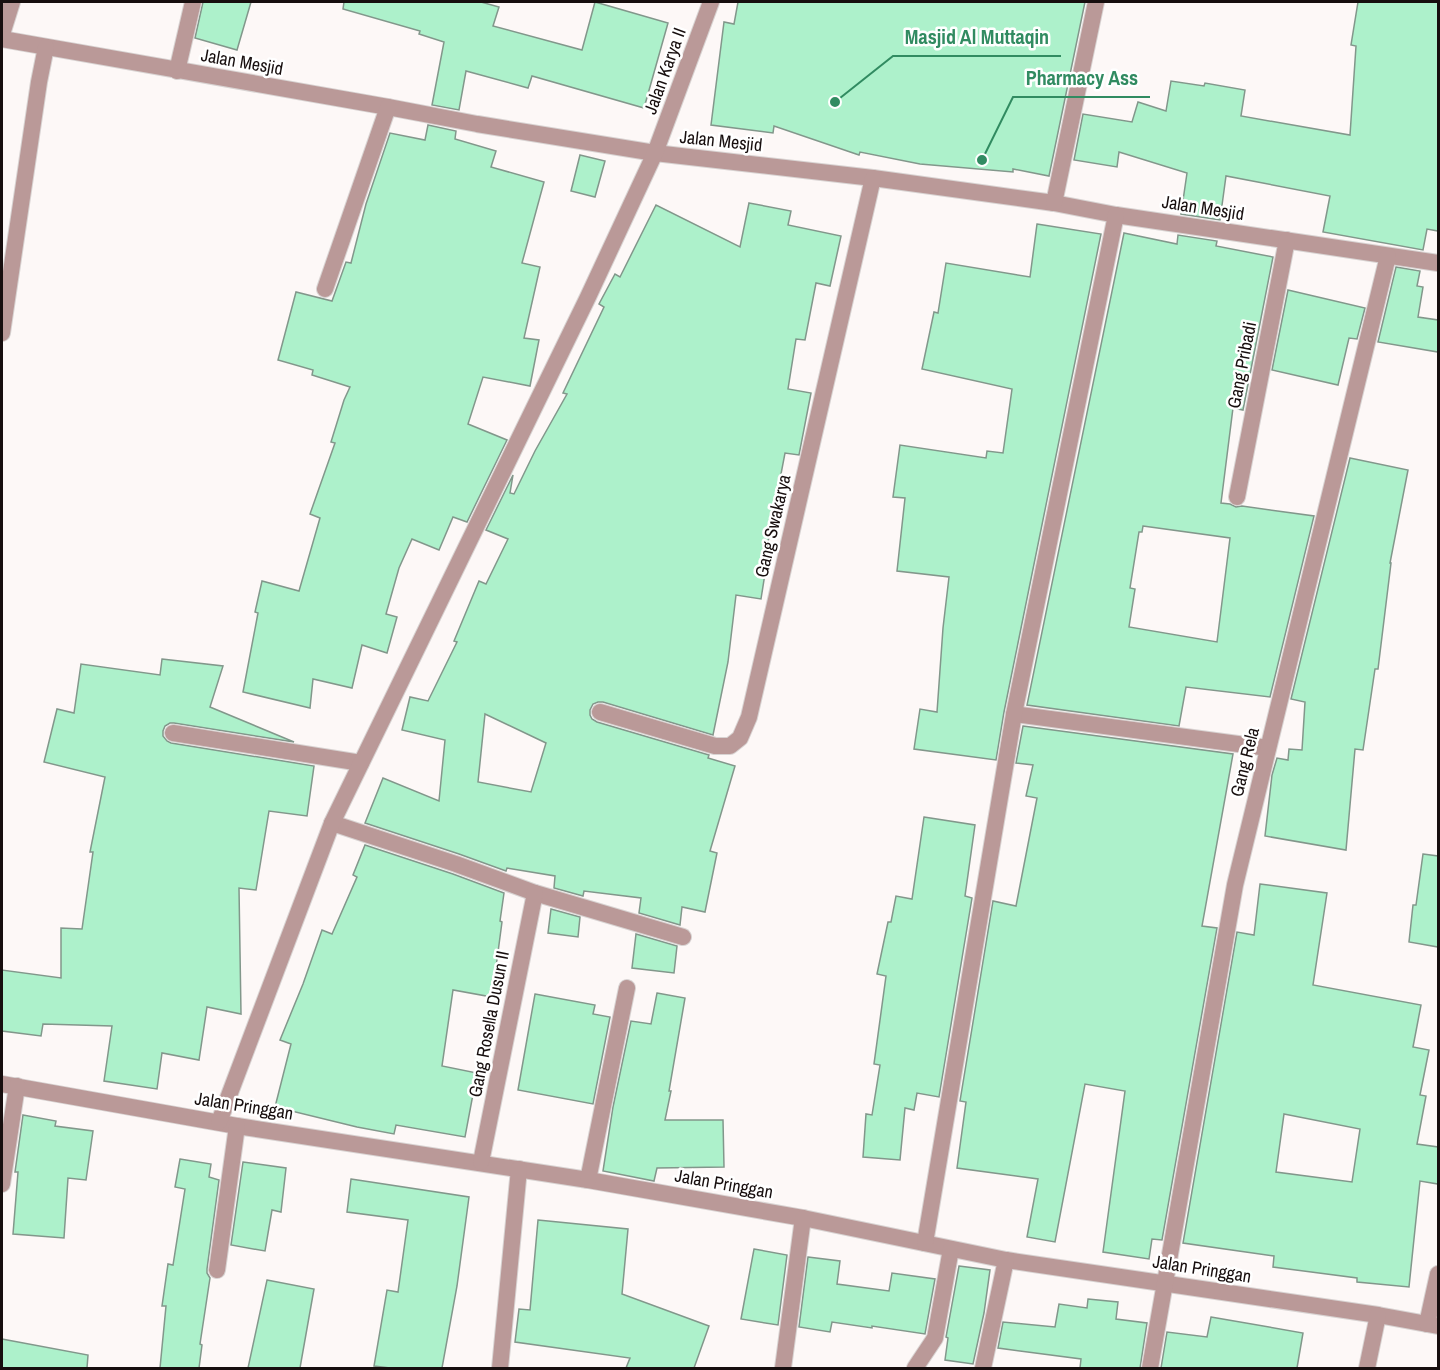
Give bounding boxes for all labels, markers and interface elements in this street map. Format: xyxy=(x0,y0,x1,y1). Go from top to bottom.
callout: Masjid Al Muttaqin xyxy=(893,18,1061,56)
text: Masjid Al Muttaqin xyxy=(905,23,1049,50)
street label: Jalan Karya II xyxy=(637,24,692,118)
street label: Jalan Mesjid xyxy=(199,42,285,81)
callout: Pharmacy Ass xyxy=(1013,59,1150,97)
text: Pharmacy Ass xyxy=(1026,64,1138,91)
street label: Jalan Mesjid xyxy=(679,124,764,157)
street label: Jalan Mesjid xyxy=(1160,189,1246,226)
street label: Gang Pribadi xyxy=(1221,319,1262,410)
street label: Gang Swakarya xyxy=(749,472,797,580)
street label: Gang Rela xyxy=(1224,725,1265,799)
street label: Gang Rosella Dusun II xyxy=(462,949,515,1099)
street label: Jalan Pringgan xyxy=(193,1085,295,1126)
street label: Jalan Pringgan xyxy=(673,1163,775,1204)
street label: Jalan Pringgan xyxy=(1151,1248,1253,1289)

